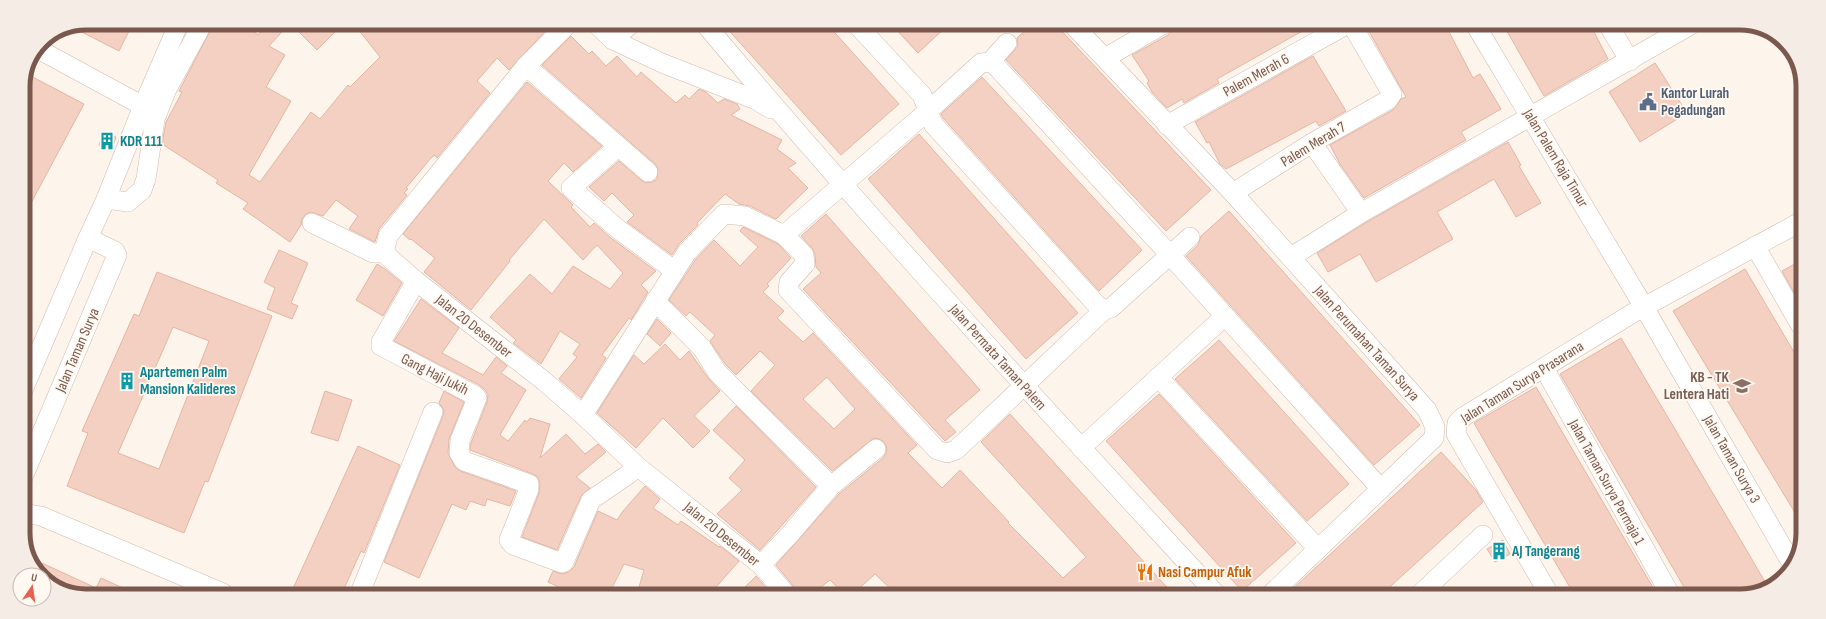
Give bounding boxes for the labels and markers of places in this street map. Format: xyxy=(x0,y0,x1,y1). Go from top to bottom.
place label: Kantor Lurah Pegadungan xyxy=(1661,84,1729,120)
public building icon: Kantor Lurah Pegadungan xyxy=(1638,92,1658,112)
building icon: KDR 111 xyxy=(97,131,117,151)
place label: KDR 111 xyxy=(120,132,163,151)
place label: Apartemen Palm Mansion Kalideres xyxy=(139,363,236,399)
place label: KB - TK Lentera Hati xyxy=(1664,368,1730,404)
building icon: Apartemen Palm Mansion Kalideres xyxy=(117,371,137,391)
school or university icon: KB - TK Lentera Hati xyxy=(1732,376,1752,396)
building icon: AJ Tangerang xyxy=(1489,541,1509,561)
place label: AJ Tangerang xyxy=(1511,542,1580,561)
restaurant icon: Nasi Campur Afuk xyxy=(1135,562,1155,582)
place label: Nasi Campur Afuk xyxy=(1158,563,1252,582)

